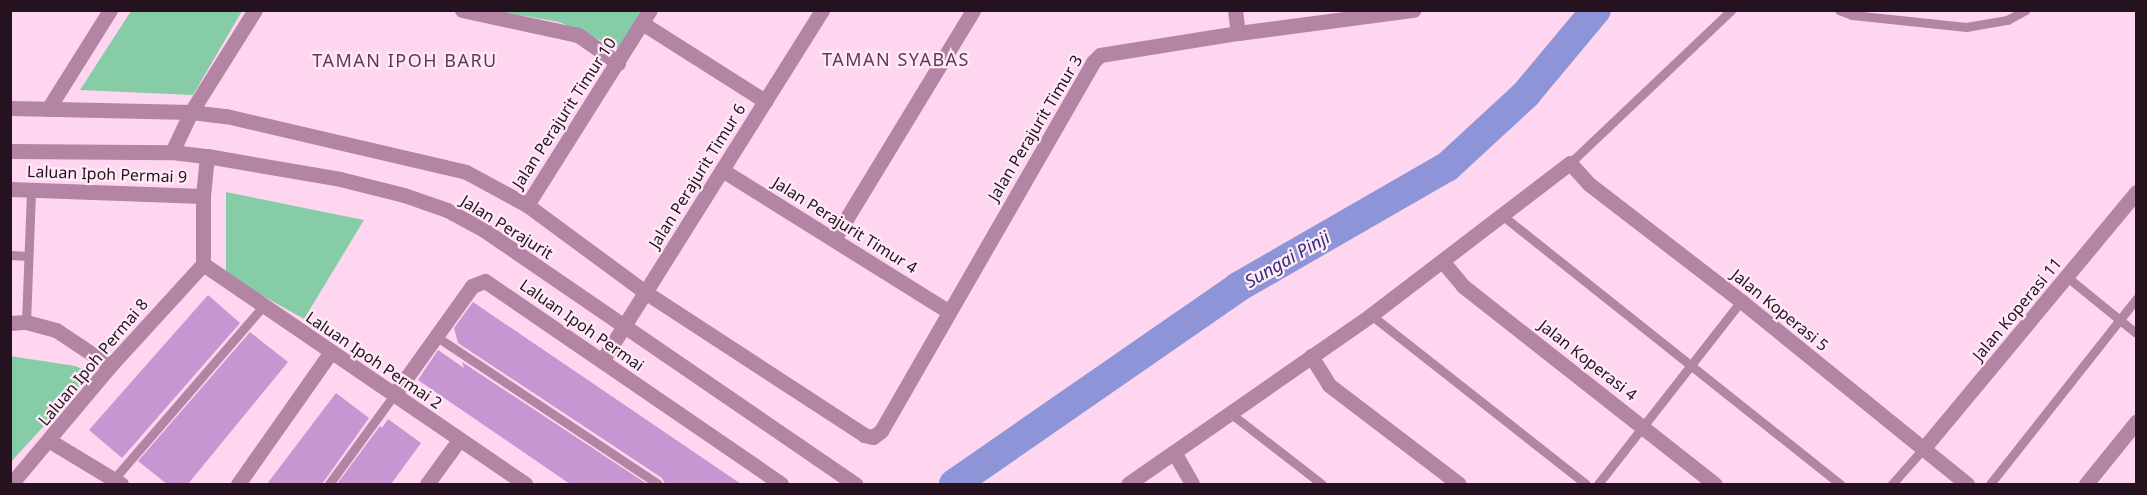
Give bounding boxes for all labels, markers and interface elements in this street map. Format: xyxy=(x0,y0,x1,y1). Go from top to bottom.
street label: Jalan Perajurit Timur 10 xyxy=(508,34,620,192)
district label: TAMAN SYABAS xyxy=(822,48,970,70)
district label: TAMAN IPOH BARU xyxy=(312,49,498,71)
street label: Jalan Perajurit Timur 3 xyxy=(984,52,1086,204)
street label: Jalan Perajurit Timur 6 xyxy=(645,100,749,252)
street label: Laluan Ipoh Permai 9 xyxy=(27,162,187,186)
street label: Jalan Perajurit Timur 4 xyxy=(769,173,921,277)
street label: Jalan Perajurit xyxy=(457,191,557,263)
water label: Sungai Pinji xyxy=(1241,226,1333,292)
street label: Jalan Koperasi 11 xyxy=(1968,254,2066,364)
street label: Jalan Koperasi 5 xyxy=(1728,265,1832,355)
street label: Laluan Ipoh Permai xyxy=(516,275,648,375)
street label: Laluan Ipoh Permai 8 xyxy=(34,295,152,429)
street label: Laluan Ipoh Permai 2 xyxy=(302,307,446,413)
street label: Jalan Koperasi 4 xyxy=(1535,316,1641,404)

